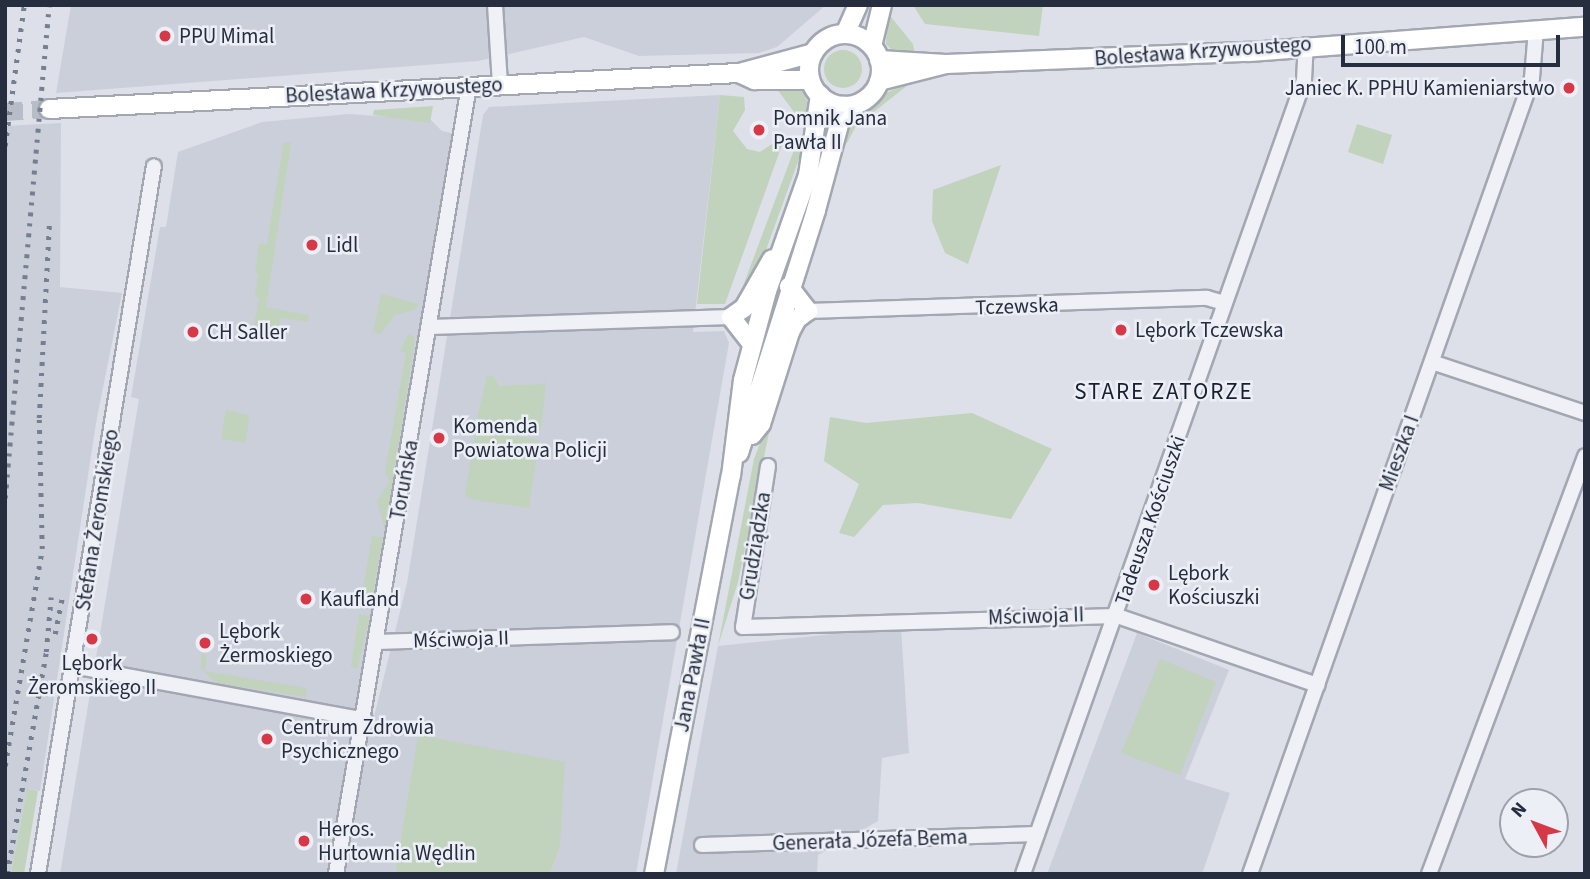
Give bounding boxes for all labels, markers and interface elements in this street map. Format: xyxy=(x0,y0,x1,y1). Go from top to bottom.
scale bar xyxy=(1345,21,1564,65)
place label: PPU Mimal xyxy=(179,23,274,49)
marker: PPU Mimal xyxy=(157,28,173,44)
street label: Bolesława Krzywoustego xyxy=(1094,31,1312,71)
text: 100 m xyxy=(1354,32,1407,62)
street label: Bolesława Krzywoustego xyxy=(285,72,503,108)
place label: Janiec K. PPHU Kamieniarstwo xyxy=(1285,75,1555,101)
marker: Janiec K. PPHU Kamieniarstwo xyxy=(1561,80,1577,96)
place label: Pomnik Jana Pawła II xyxy=(773,105,887,155)
marker: Pomnik Jana Pawła II xyxy=(751,122,767,138)
place label: Lidl xyxy=(326,232,358,258)
marker: Lidl xyxy=(304,237,320,253)
street label: Tczewska xyxy=(975,292,1059,320)
place label: Lębork Tczewska xyxy=(1135,317,1284,343)
place label: CH Saller xyxy=(207,319,287,345)
marker: Lębork Tczewska xyxy=(1113,322,1129,338)
marker: CH Saller xyxy=(185,324,201,340)
district label: STARE ZATORZE xyxy=(1076,378,1252,406)
street label: Mieszka I xyxy=(1374,412,1424,494)
place label: Komenda Powiatowa Policji xyxy=(453,413,607,463)
street label: Stefana Żeromskiego xyxy=(70,427,124,613)
marker: Komenda Powiatowa Policji xyxy=(431,430,447,446)
street label: Tadeusza Kościuszki xyxy=(1109,432,1191,608)
street label: Toruńska xyxy=(385,438,423,522)
street label: Grudziądzka xyxy=(734,490,776,602)
place label: Lębork Kościuszki xyxy=(1168,560,1260,610)
marker: Lębork Kościuszki xyxy=(1146,577,1162,593)
place label: Kaufland xyxy=(320,586,399,612)
marker: Kaufland xyxy=(298,591,314,607)
street label: Mściwoja II xyxy=(987,602,1085,630)
street label: Jana Pawła II xyxy=(669,616,715,734)
place label: Lębork Żermoskiego xyxy=(219,618,333,668)
street label: Mściwoja II xyxy=(412,625,510,653)
marker: Lębork Żeromskiego II xyxy=(84,631,100,647)
marker: Lębork Żermoskiego xyxy=(197,635,213,651)
place label: Lębork Żeromskiego II xyxy=(28,650,156,700)
place label: Centrum Zdrowia Psychicznego xyxy=(281,714,434,764)
marker: Centrum Zdrowia Psychicznego xyxy=(259,731,275,747)
north arrow xyxy=(1499,788,1569,858)
text: N xyxy=(1505,797,1534,824)
place label: Heros. Hurtownia Wędlin xyxy=(318,816,476,866)
street label: Generała Józefa Bema xyxy=(772,824,968,856)
marker: Heros. Hurtownia Wędlin xyxy=(296,833,312,849)

